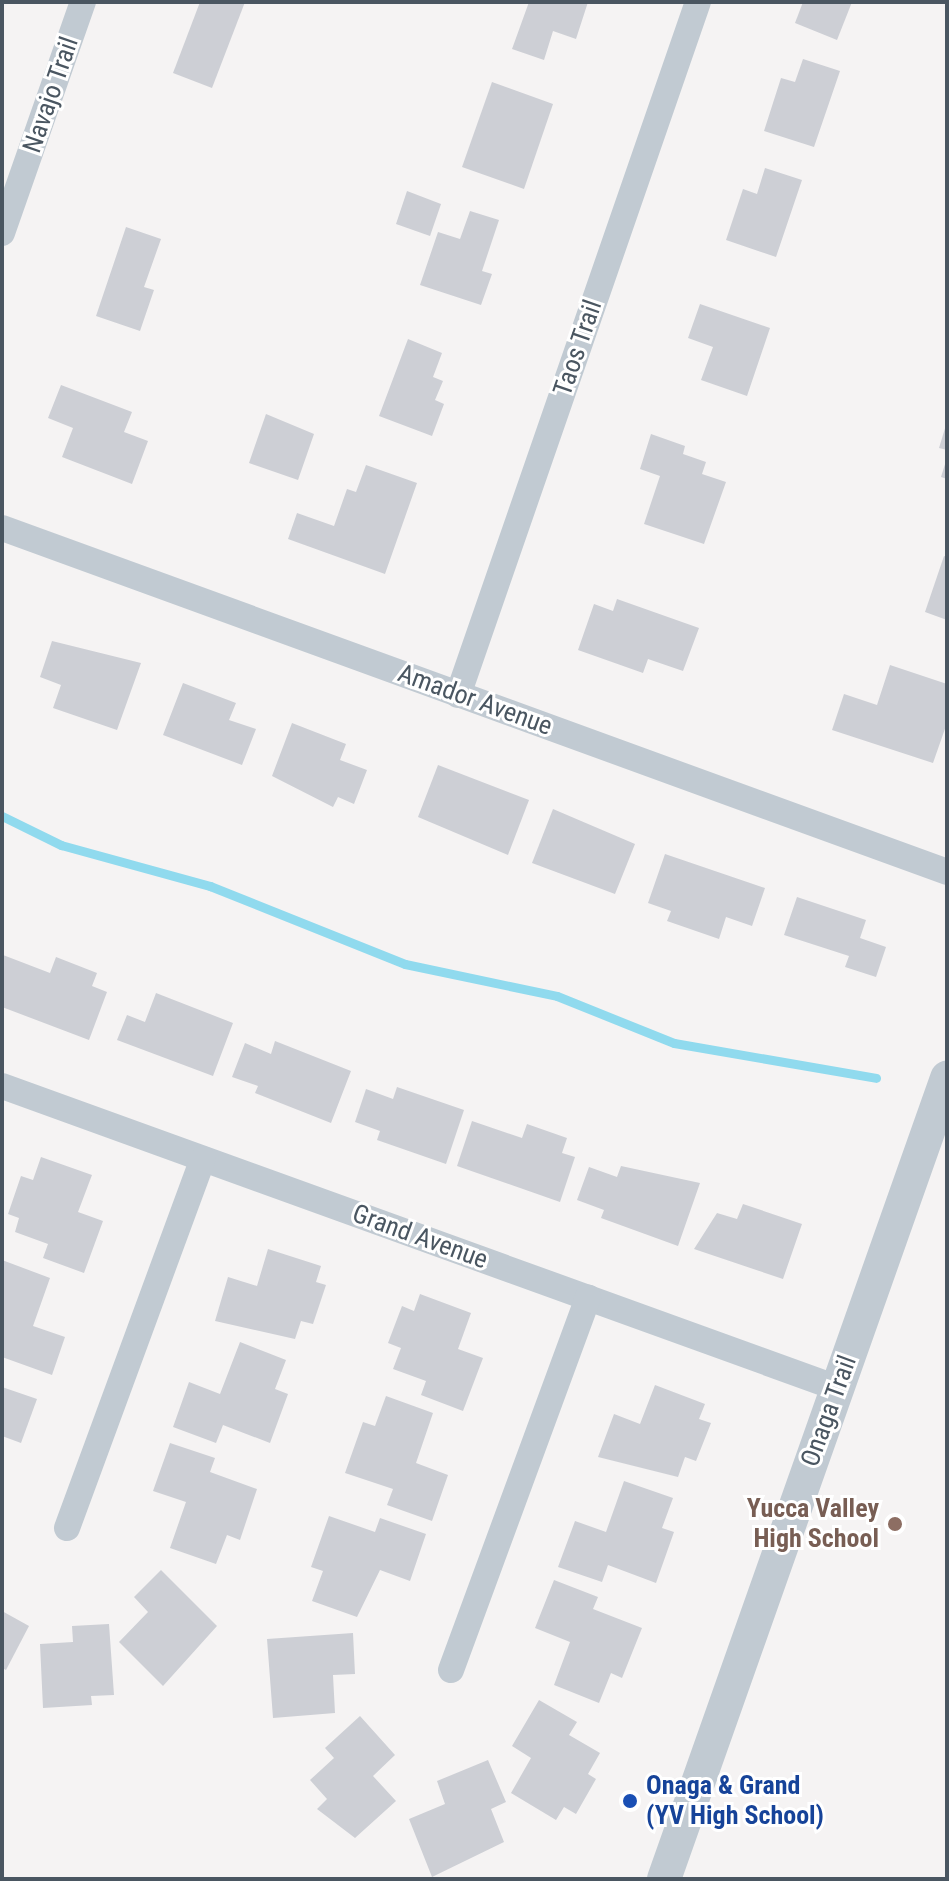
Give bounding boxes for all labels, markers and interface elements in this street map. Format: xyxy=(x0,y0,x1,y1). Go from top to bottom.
street label: Navajo Trail xyxy=(17,33,85,157)
street label: Taos Trail xyxy=(547,296,609,400)
street label: Amador Avenue xyxy=(394,658,556,742)
street label: Grand Avenue xyxy=(348,1198,492,1276)
street label: Onaga Trail xyxy=(794,1351,864,1471)
place label: Yucca Valley High School xyxy=(747,1493,879,1554)
marker: Yucca Valley High School xyxy=(886,1515,904,1533)
place label: Onaga & Grand (YV High School) xyxy=(646,1770,824,1832)
marker: Onaga & Grand (YV High School) xyxy=(621,1792,639,1810)

